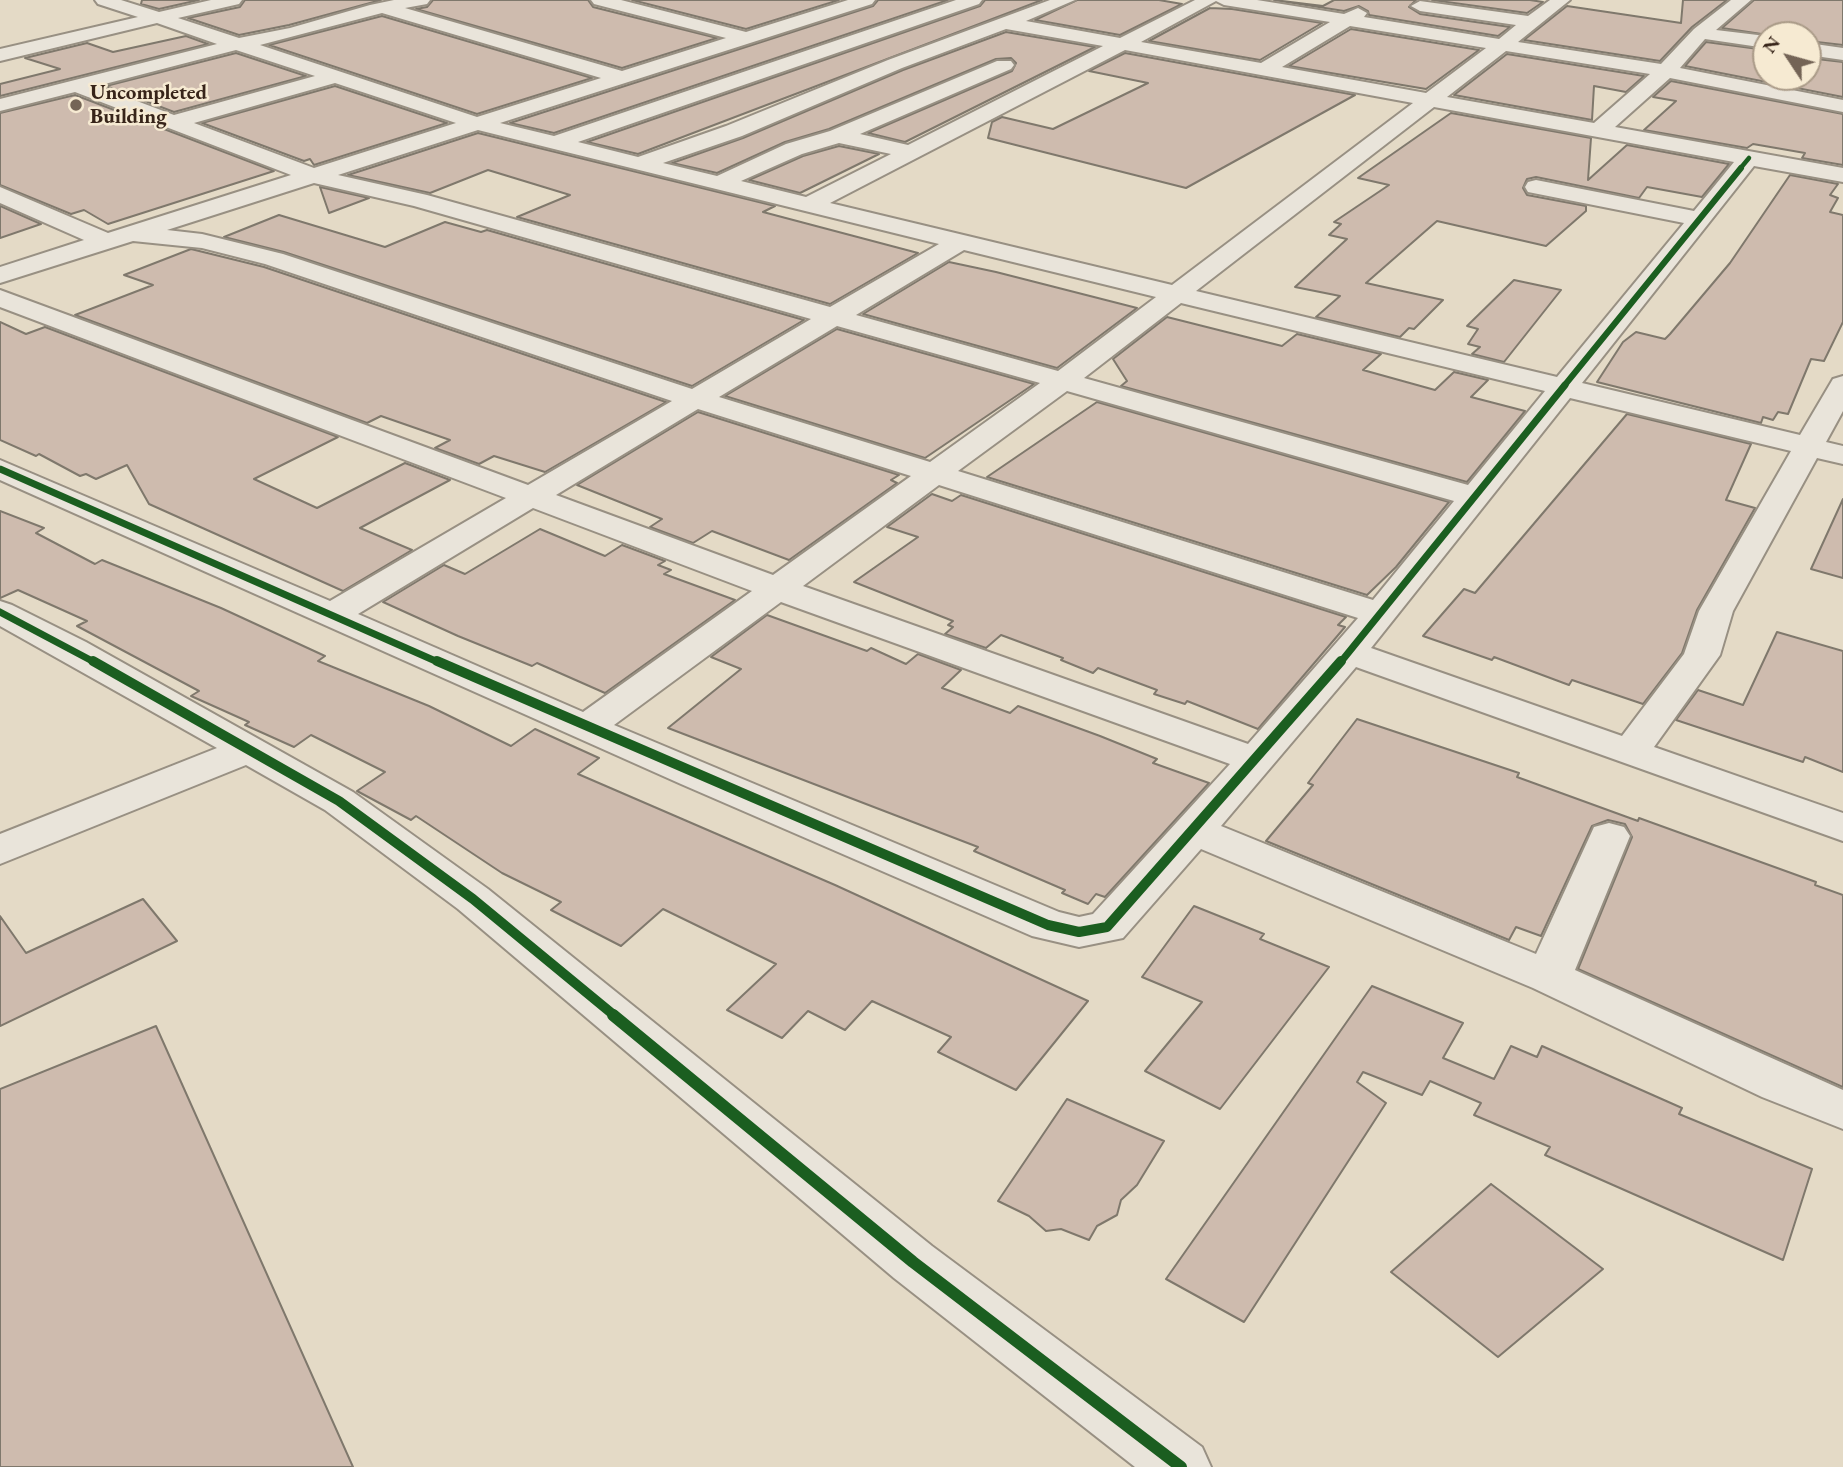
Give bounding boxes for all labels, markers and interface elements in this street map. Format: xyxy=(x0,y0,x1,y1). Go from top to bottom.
north arrow xyxy=(1752,21,1822,91)
text: N xyxy=(1757,31,1786,58)
place label: Uncompleted Building xyxy=(90,80,207,130)
marker: Uncompleted Building xyxy=(68,97,84,113)

